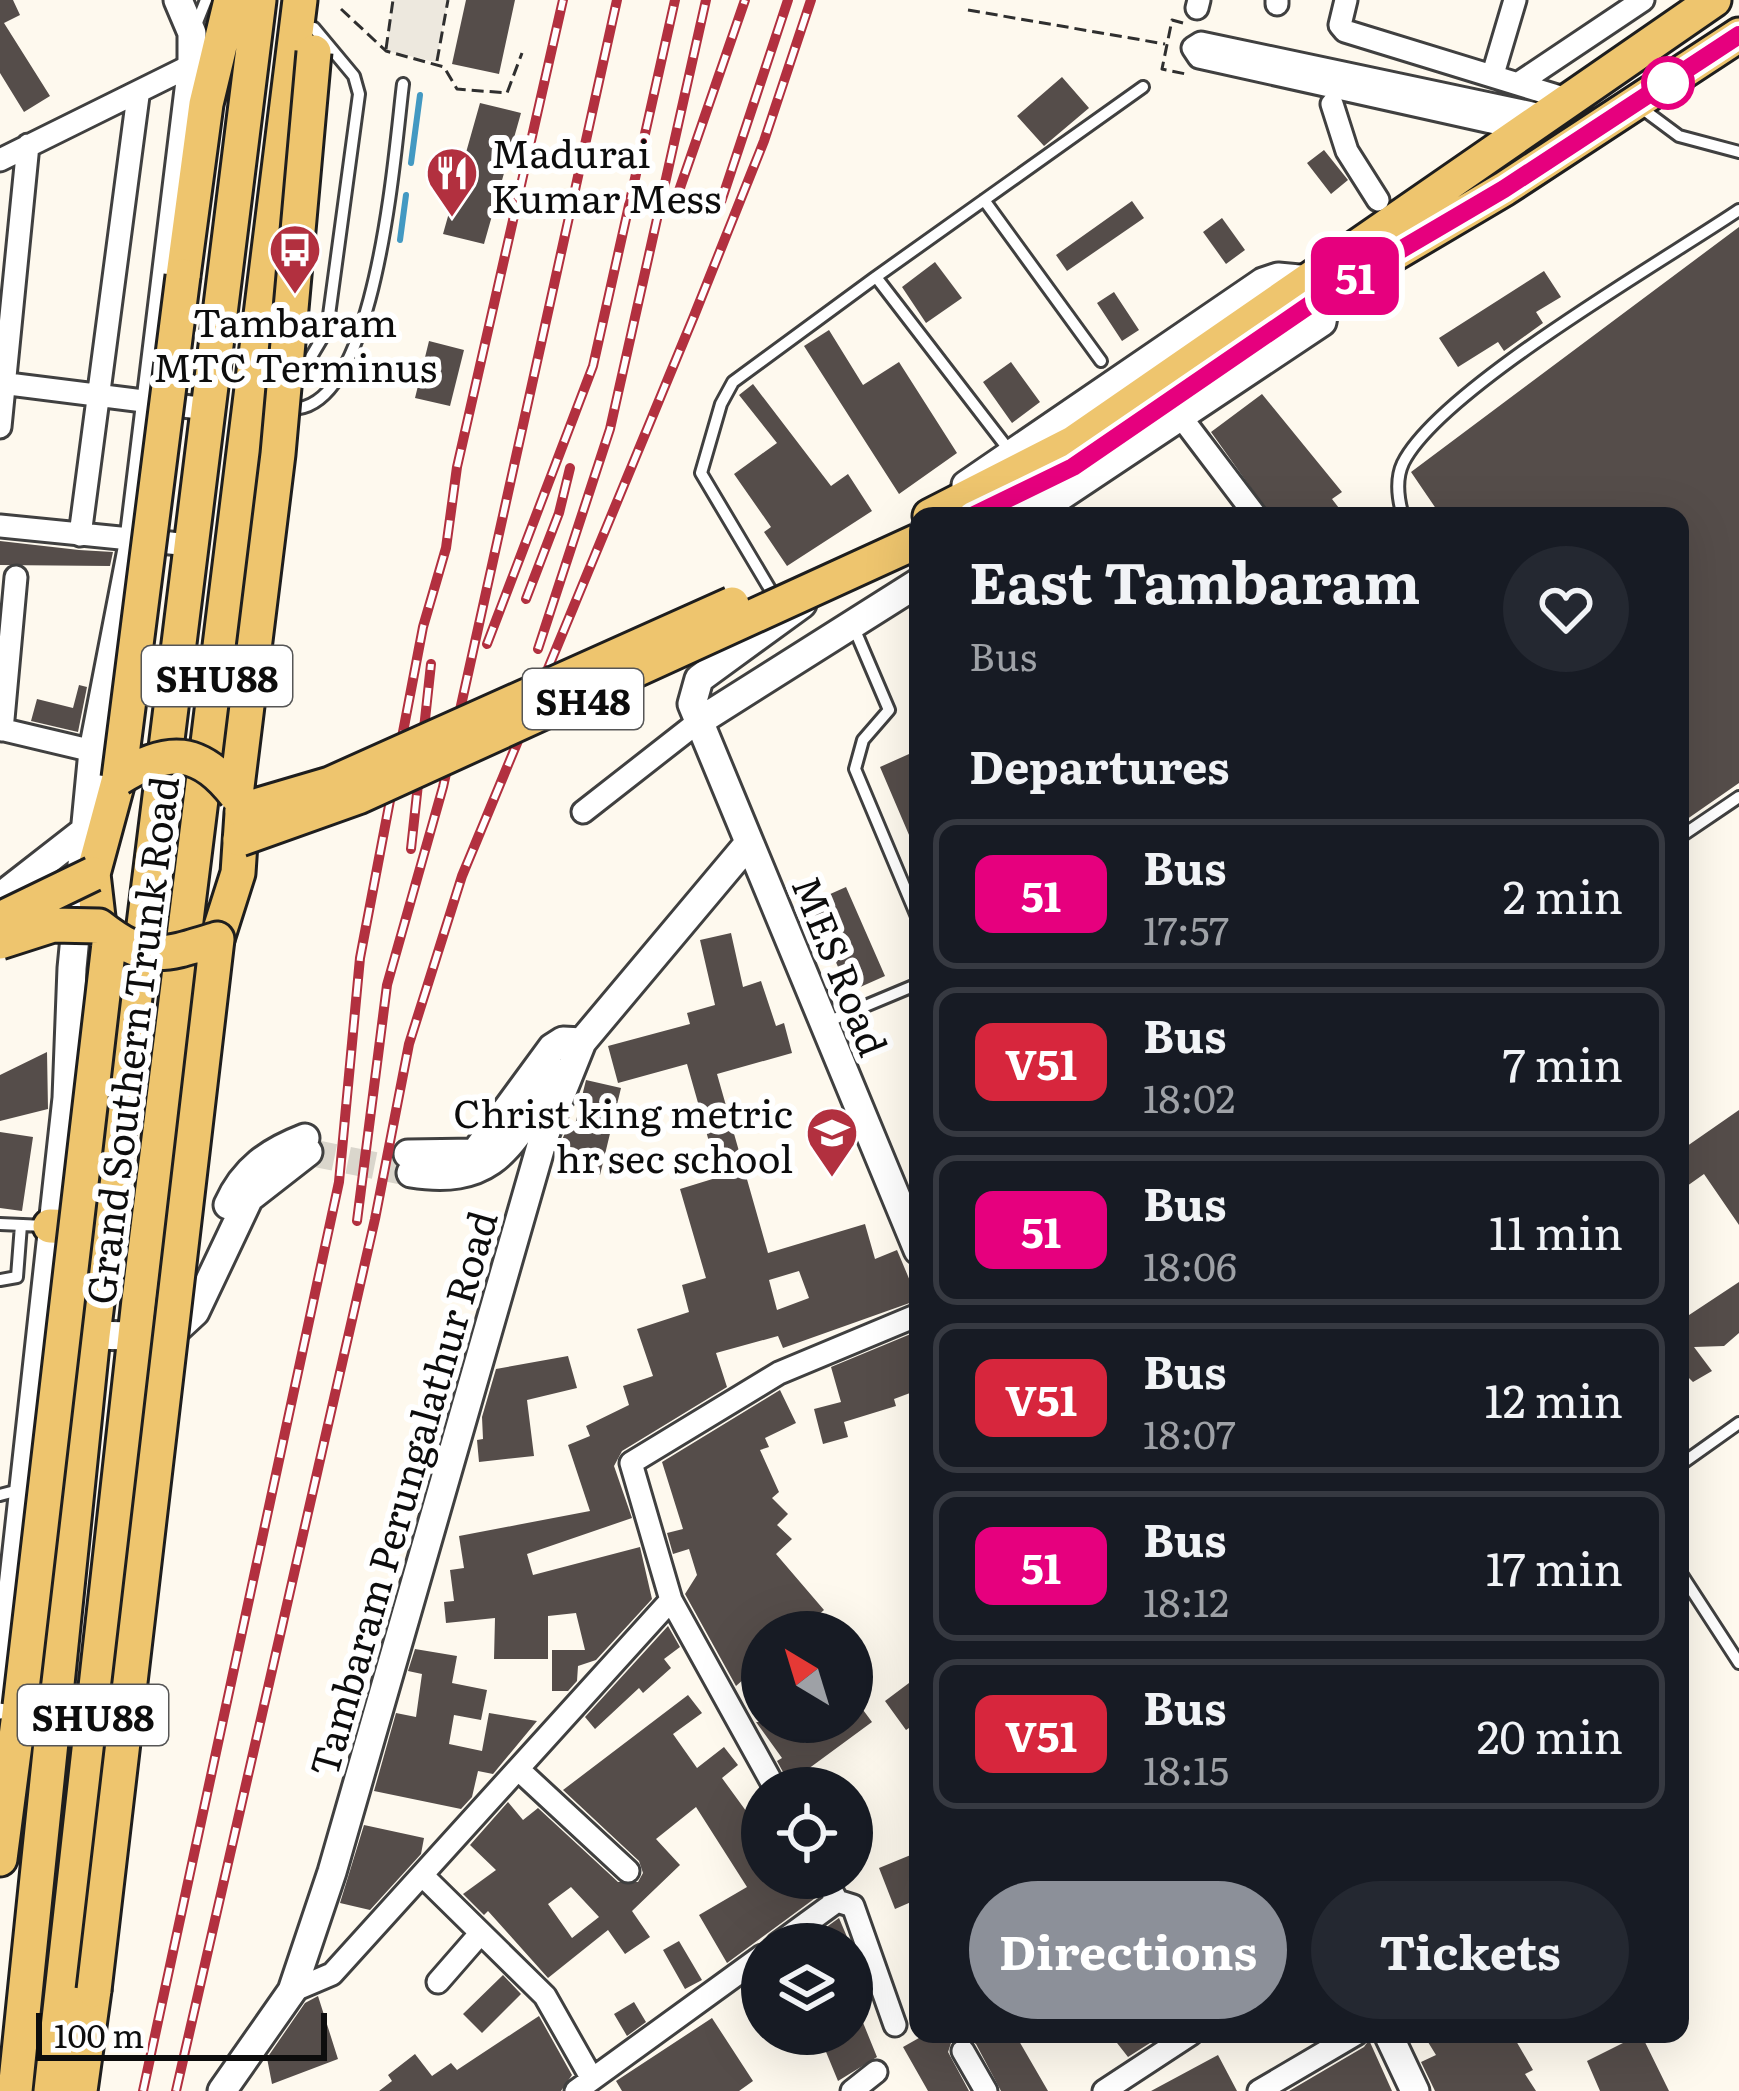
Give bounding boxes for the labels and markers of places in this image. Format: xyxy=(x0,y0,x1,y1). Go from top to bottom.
unlabelled marker xyxy=(1643,58,1693,108)
place label: Madurai Kumar Mess xyxy=(491,122,721,225)
restaurant icon: Madurai Kumar Mess xyxy=(424,145,480,219)
bus stop icon: Tambaram MTC Terminus xyxy=(267,222,323,296)
place label: Tambaram MTC Terminus xyxy=(153,291,437,394)
place label: Christ king metric hr sec school xyxy=(453,1082,793,1185)
school or university icon: Christ king metric hr sec school xyxy=(804,1105,860,1179)

